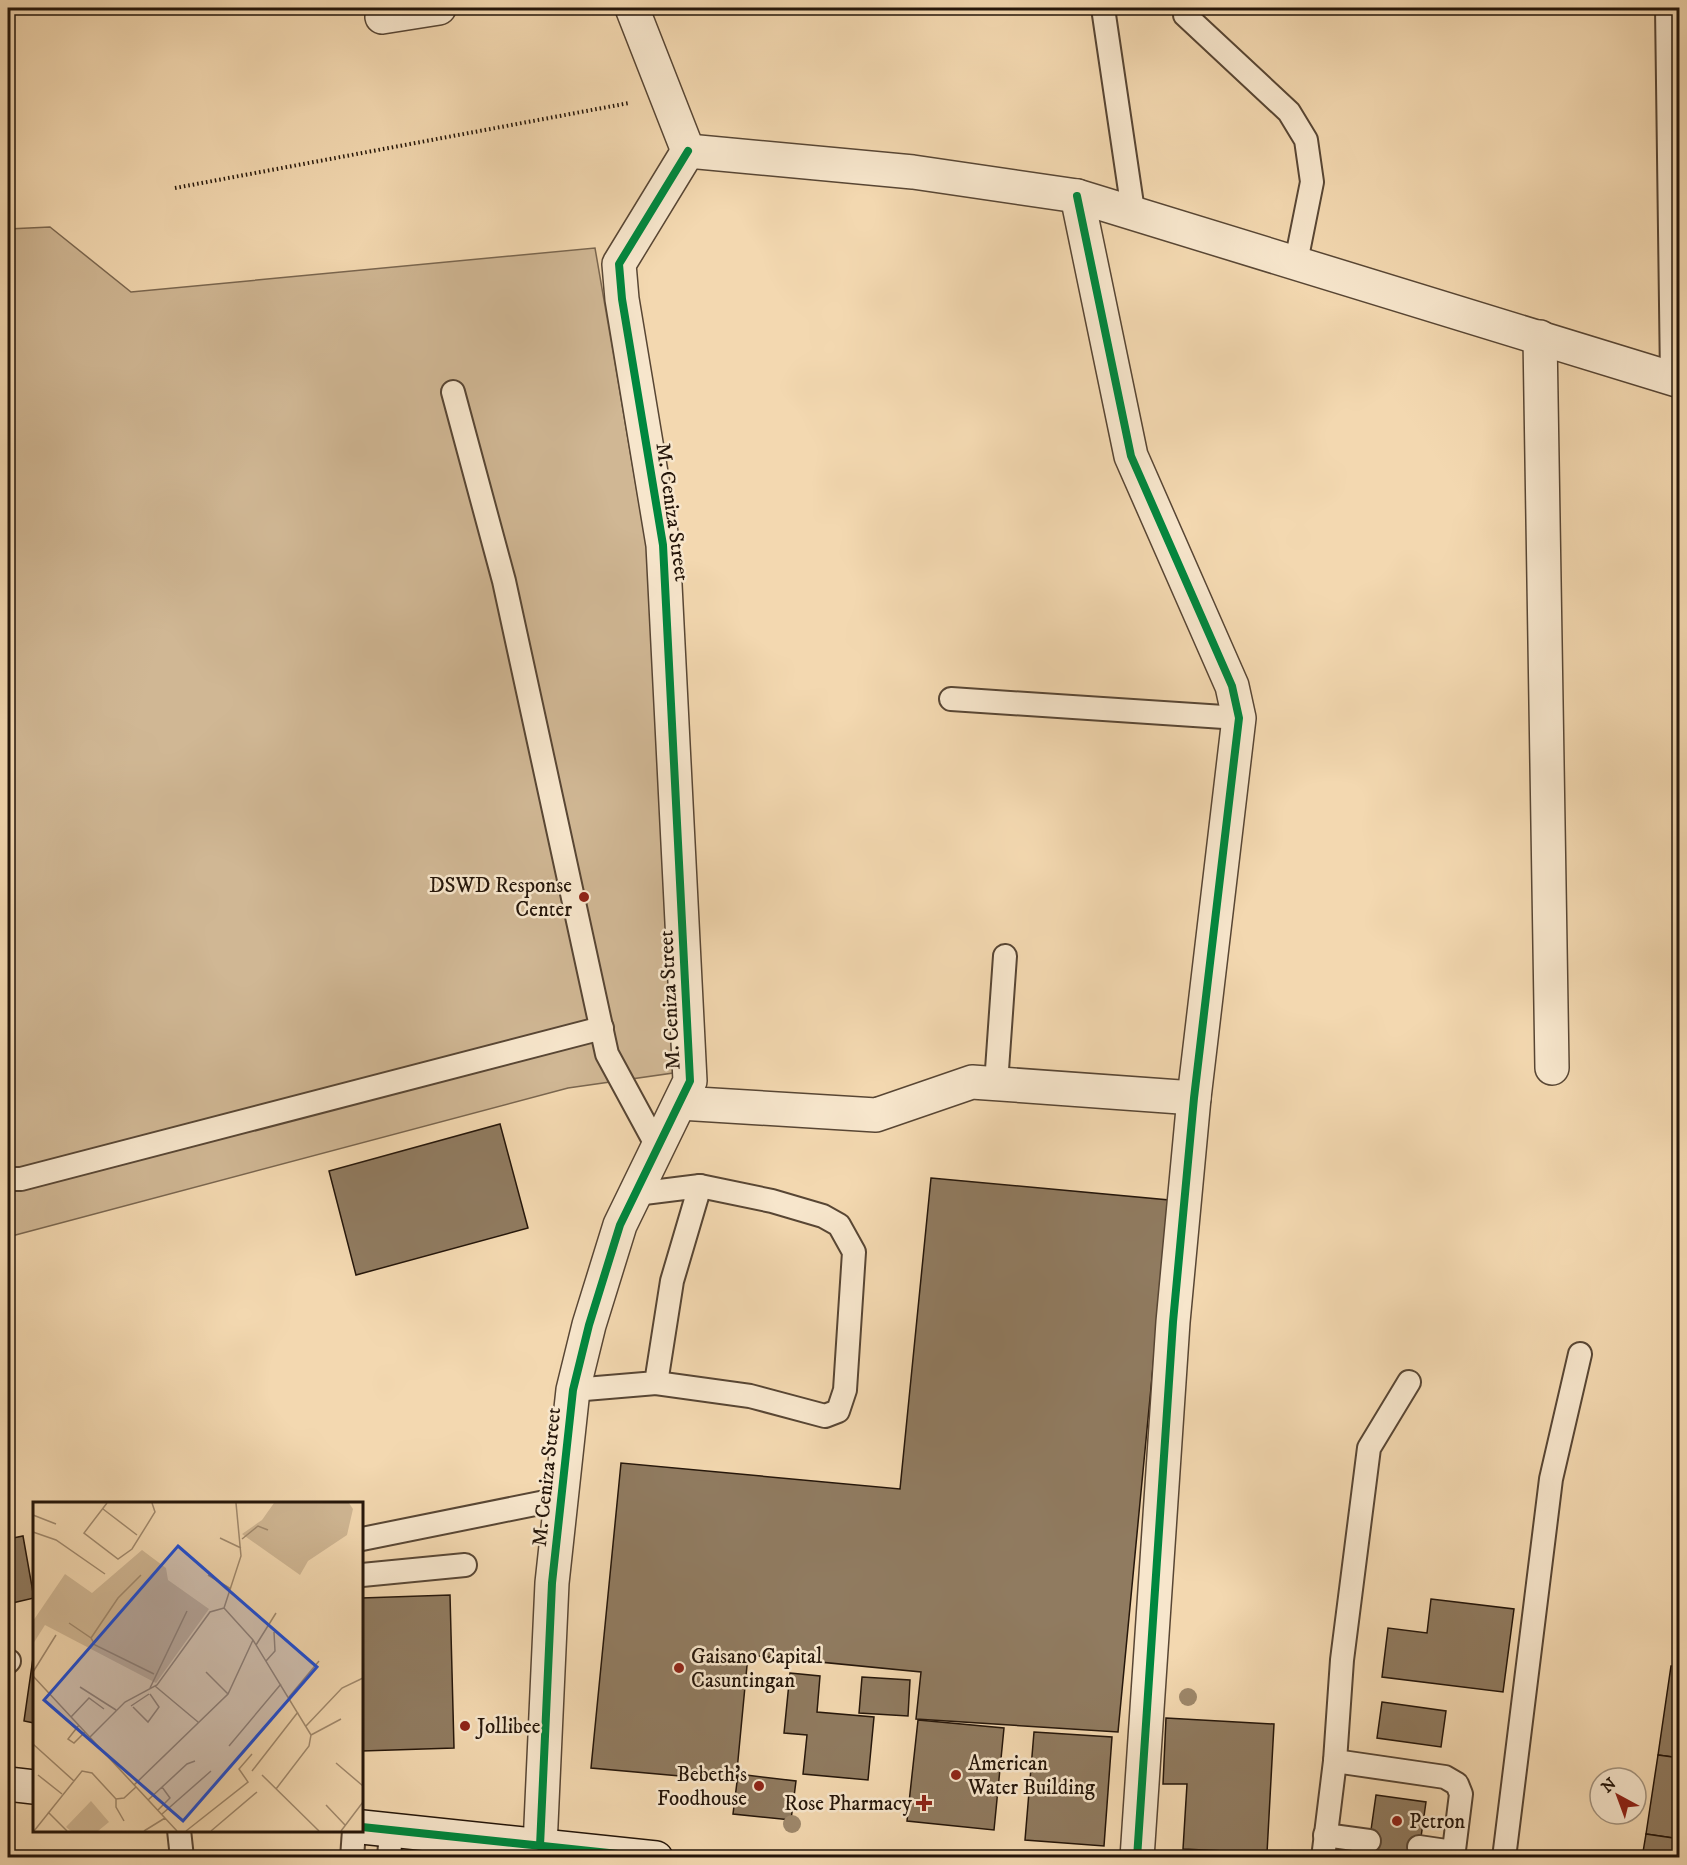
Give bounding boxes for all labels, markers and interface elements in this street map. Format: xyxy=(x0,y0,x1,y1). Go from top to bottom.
street label: M. Ceniza Street xyxy=(649,441,695,583)
place label: DSWD Response Center xyxy=(429,873,572,923)
marker: DSWD Response Center xyxy=(577,890,591,904)
street label: M. Ceniza Street xyxy=(653,929,687,1070)
street label: M. Ceniza Street xyxy=(527,1406,567,1548)
inset map xyxy=(33,1502,363,1832)
place label: Gaisano Capital Casuntingan xyxy=(691,1644,823,1694)
marker: Gaisano Capital Casuntingan xyxy=(672,1661,686,1675)
place label: Jollibee xyxy=(475,1714,541,1740)
marker: Jollibee xyxy=(458,1719,472,1733)
place label: American Water Building xyxy=(967,1751,1096,1801)
place label: Bebeth's Foodhouse xyxy=(657,1762,747,1812)
north arrow xyxy=(1588,1766,1648,1826)
marker: American Water Building xyxy=(949,1768,963,1782)
text: N xyxy=(1597,1774,1620,1797)
marker: Bebeth's Foodhouse xyxy=(752,1779,766,1793)
place label: Rose Pharmacy xyxy=(784,1791,913,1817)
marker: Rose Pharmacy xyxy=(917,1796,931,1810)
place label: Petron xyxy=(1409,1809,1465,1835)
marker: Petron xyxy=(1390,1814,1404,1828)

